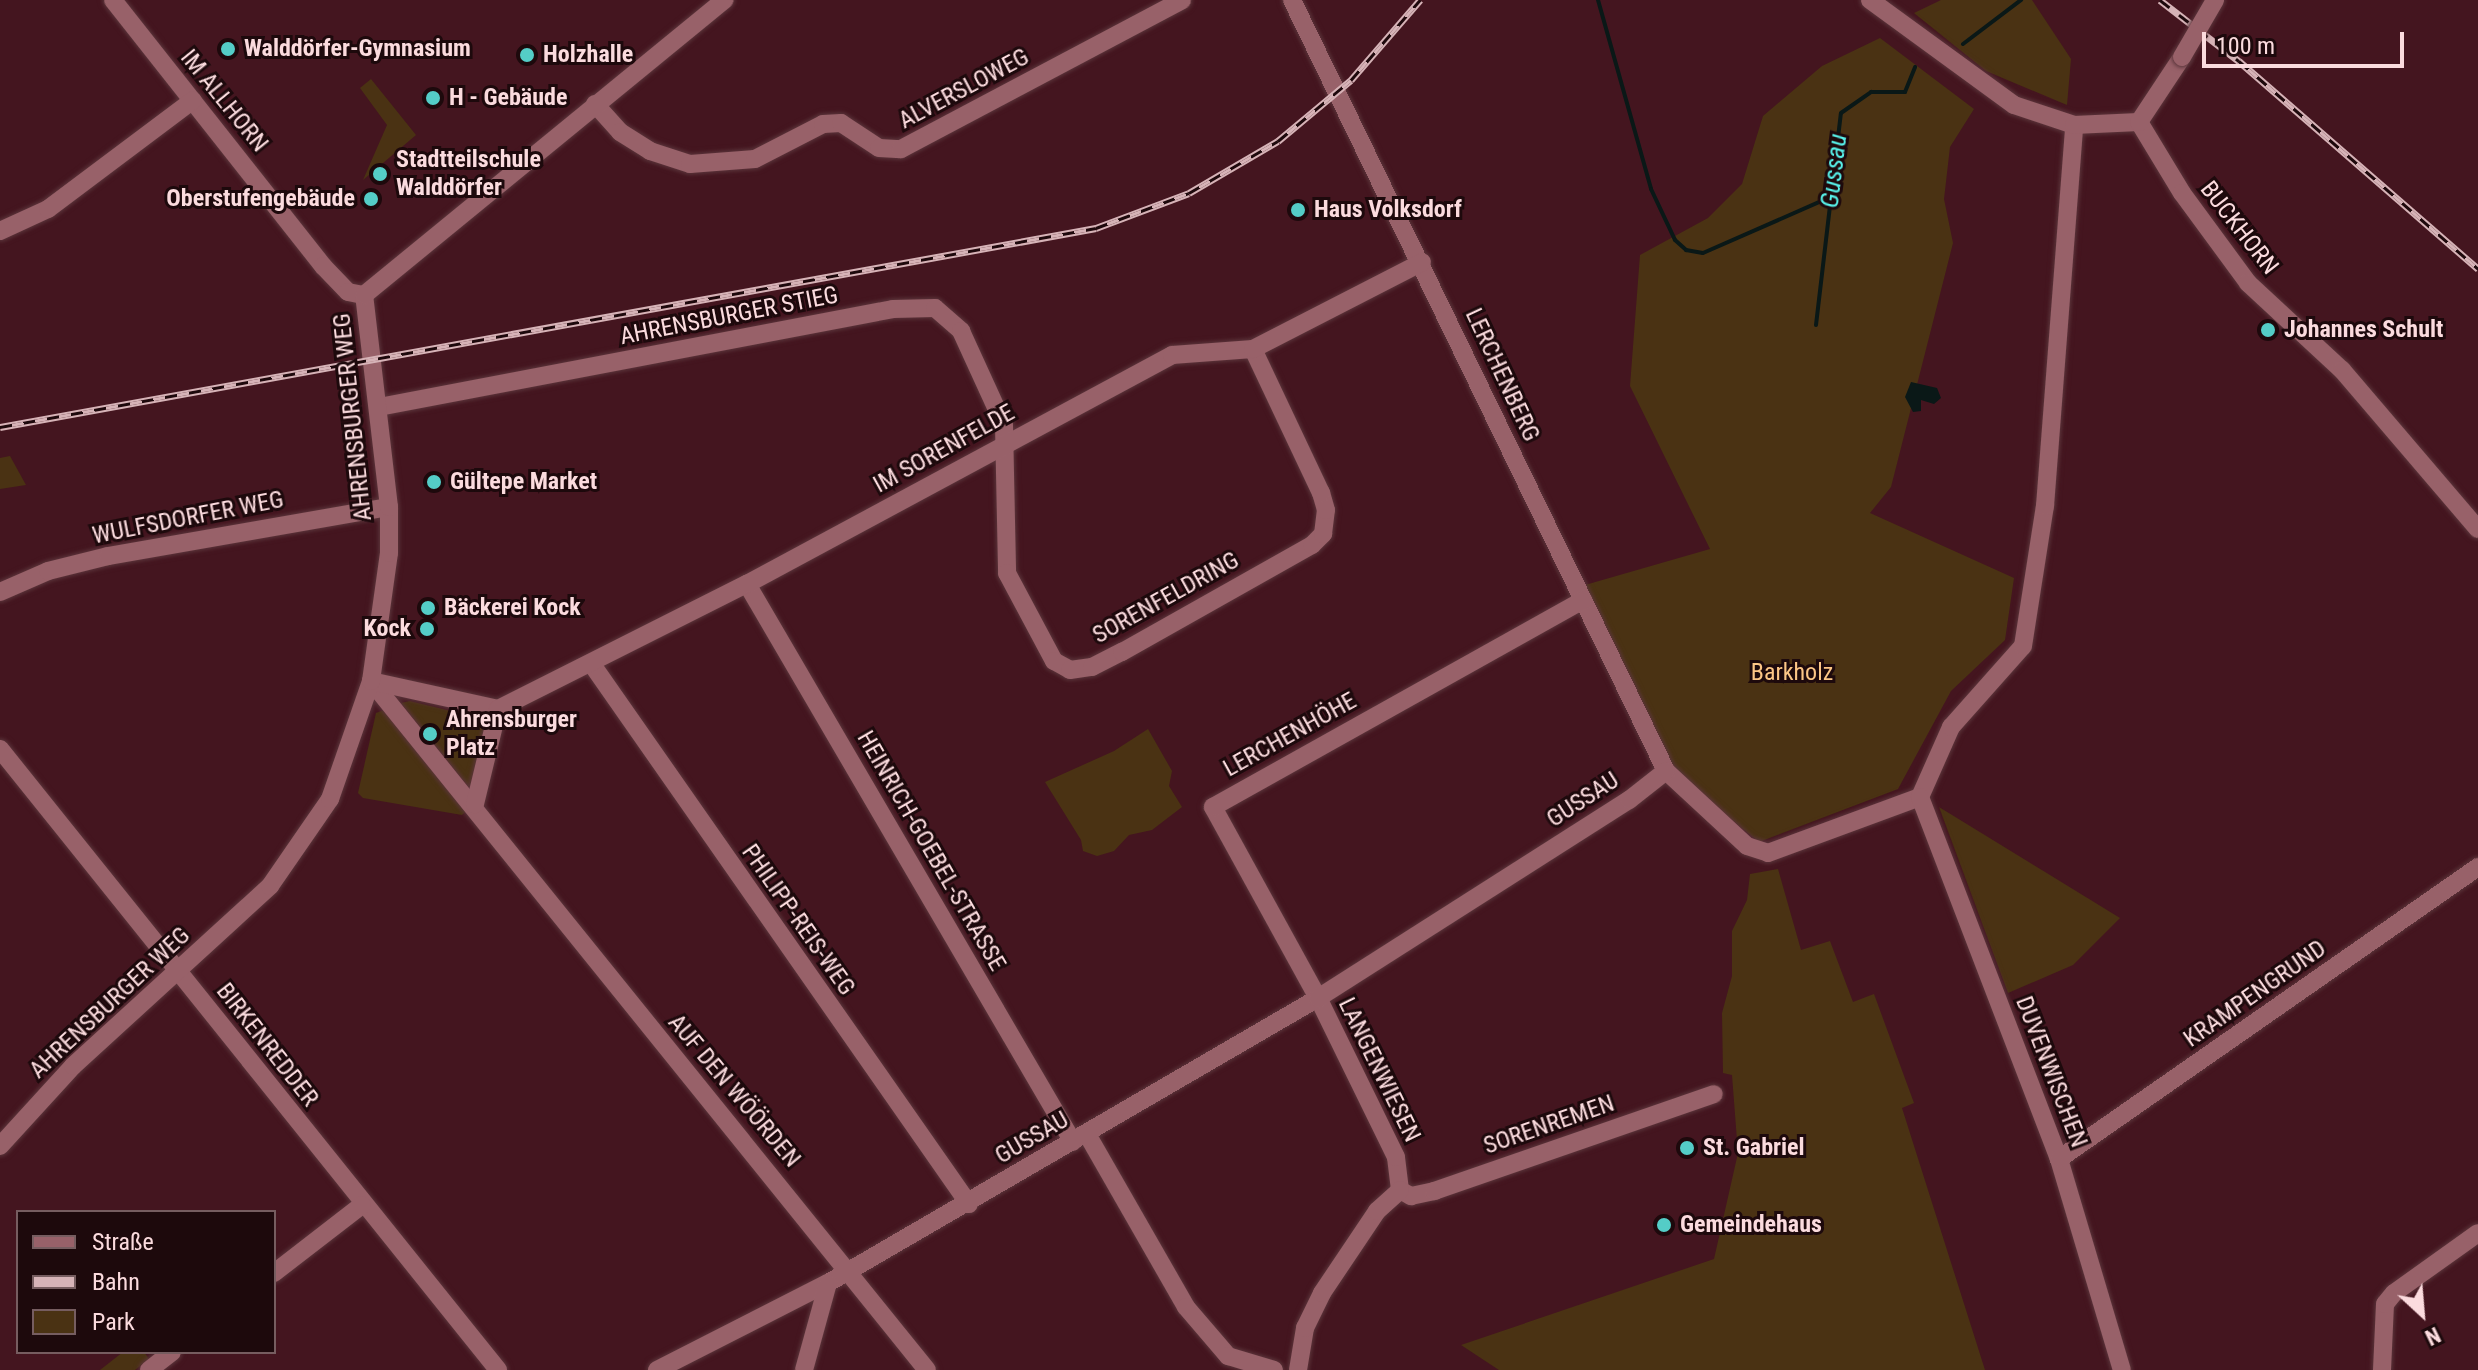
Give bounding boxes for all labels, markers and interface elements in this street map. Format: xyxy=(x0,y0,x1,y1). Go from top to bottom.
scale bar xyxy=(2206,16,2408,66)
text: 100 m xyxy=(2216,32,2275,60)
place label: Walddörfer-Gymnasium xyxy=(244,35,471,63)
marker: Walddörfer-Gymnasium xyxy=(219,40,237,58)
place label: Holzhalle xyxy=(543,41,633,69)
street label: ALVERSLOWEG xyxy=(894,43,1034,135)
street label: IM ALLHORN xyxy=(174,44,274,158)
marker: Holzhalle xyxy=(518,46,536,64)
place label: H - Gebäude xyxy=(449,84,567,112)
marker: H - Gebäude xyxy=(424,89,442,107)
water label: Gussau xyxy=(1814,132,1854,210)
place label: Stadtteilschule Walddörfer xyxy=(396,146,541,202)
marker: Stadtteilschule Walddörfer xyxy=(371,165,389,183)
street label: BUCKHORN xyxy=(2194,176,2284,280)
place label: Oberstufengebäude xyxy=(166,185,355,213)
marker: Oberstufengebäude xyxy=(362,190,380,208)
place label: Haus Volksdorf xyxy=(1314,196,1462,224)
marker: Haus Volksdorf xyxy=(1289,201,1307,219)
street label: AHRENSBURGER STIEG xyxy=(618,281,840,351)
street label: LERCHENBERG xyxy=(1459,304,1545,446)
street label: AHRENSBURGER WEG xyxy=(328,312,378,522)
place label: Johannes Schult xyxy=(2284,316,2443,344)
marker: Johannes Schult xyxy=(2259,321,2277,339)
street label: IM SORENFELDE xyxy=(869,398,1019,500)
place label: Gültepe Market xyxy=(450,468,597,496)
marker: Gültepe Market xyxy=(425,473,443,491)
street label: WULFSDORFER WEG xyxy=(90,485,286,551)
street label: SORENFELDRING xyxy=(1088,546,1244,650)
place label: Bäckerei Kock xyxy=(444,594,581,622)
marker: Bäckerei Kock xyxy=(419,599,437,617)
place label: Kock xyxy=(364,615,411,643)
marker: Kock xyxy=(418,620,436,638)
park label: Barkholz xyxy=(1751,659,1833,687)
street label: LERCHENHÖHE xyxy=(1219,687,1361,783)
place label: Ahrensburger Platz xyxy=(446,706,577,762)
marker: Ahrensburger Platz xyxy=(421,725,439,743)
street label: HEINRICH-GOEBEL-STRASSE xyxy=(850,726,1012,976)
street label: GUSSAU xyxy=(1542,766,1624,834)
street label: PHILIPP-REIS-WEG xyxy=(735,839,861,1001)
street label: AHRENSBURGER WEG xyxy=(24,921,196,1085)
street label: KRAMPENGRUND xyxy=(2178,934,2332,1054)
street label: BIRKENREDDER xyxy=(210,978,324,1112)
street label: DUVENWISCHEN xyxy=(2009,992,2093,1152)
street label: LANGENWIESEN xyxy=(1332,993,1426,1147)
street label: AUF DEN WÖÖRDEN xyxy=(662,1009,806,1173)
street label: SORENREMEN xyxy=(1480,1089,1618,1161)
street label: GUSSAU xyxy=(990,1106,1074,1170)
place label: St. Gabriel xyxy=(1703,1134,1805,1162)
marker: St. Gabriel xyxy=(1678,1139,1696,1157)
legend xyxy=(16,1210,276,1354)
place label: Gemeindehaus xyxy=(1680,1211,1822,1239)
marker: Gemeindehaus xyxy=(1655,1216,1673,1234)
text: Straße xyxy=(92,1228,154,1256)
text: Bahn xyxy=(92,1268,140,1296)
north arrow xyxy=(2382,1274,2462,1354)
text: Park xyxy=(92,1308,135,1336)
text: N xyxy=(2421,1322,2444,1350)

